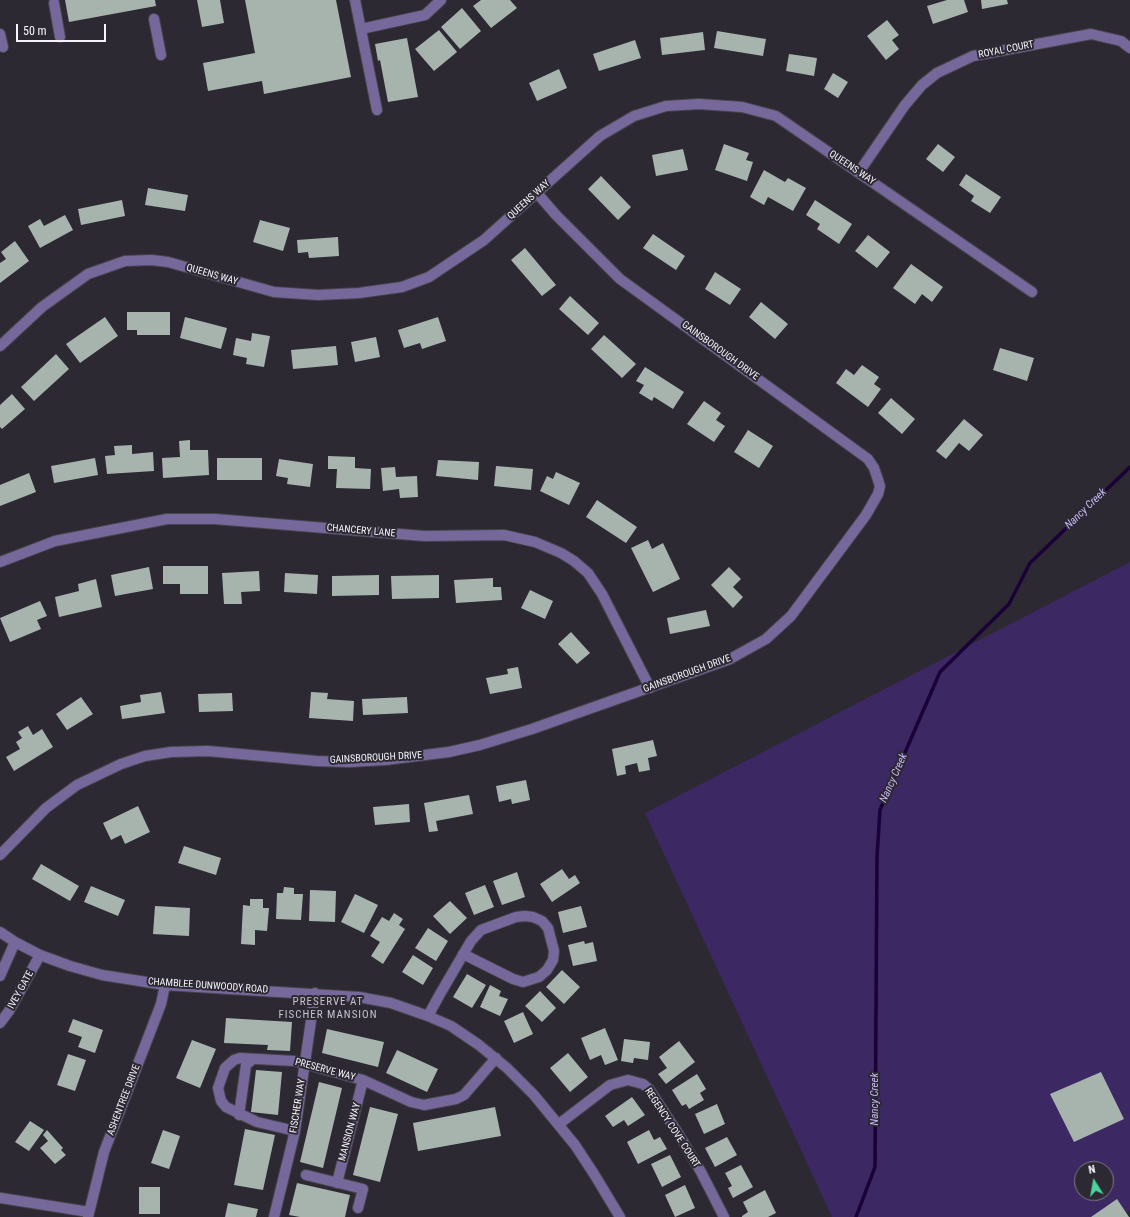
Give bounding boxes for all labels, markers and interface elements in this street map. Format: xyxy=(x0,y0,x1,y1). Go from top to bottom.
scale bar xyxy=(18,16,108,42)
text: 50 m xyxy=(23,24,47,38)
street label: ROYAL COURT xyxy=(977,39,1035,61)
street label: QUEENS WAY xyxy=(827,148,877,188)
street label: QUEENS WAY xyxy=(505,178,553,222)
street label: QUEENS WAY xyxy=(185,262,239,288)
street label: GAINSBOROUGH DRIVE xyxy=(679,319,761,383)
water label: Nancy Creek xyxy=(1062,486,1110,532)
street label: CHANCERY LANE xyxy=(326,522,396,540)
street label: GAINSBOROUGH DRIVE xyxy=(642,653,732,695)
street label: GAINSBOROUGH DRIVE xyxy=(330,750,422,766)
water label: Nancy Creek xyxy=(877,751,911,805)
street label: IVEY GATE xyxy=(6,969,36,1011)
street label: CHAMBLEE DUNWOODY ROAD xyxy=(147,976,269,996)
district label: PRESERVE AT FISCHER MANSION xyxy=(278,995,378,1021)
street label: PRESERVE WAY xyxy=(293,1056,357,1084)
street label: ASHENTREE DRIVE xyxy=(105,1063,143,1137)
water label: Nancy Creek xyxy=(868,1073,882,1125)
street label: FISCHER WAY xyxy=(288,1078,308,1134)
street label: REGENCY COVE COURT xyxy=(642,1086,702,1170)
street label: MANSION WAY xyxy=(336,1102,364,1162)
north arrow xyxy=(1074,1161,1114,1201)
text: N xyxy=(1087,1163,1096,1177)

